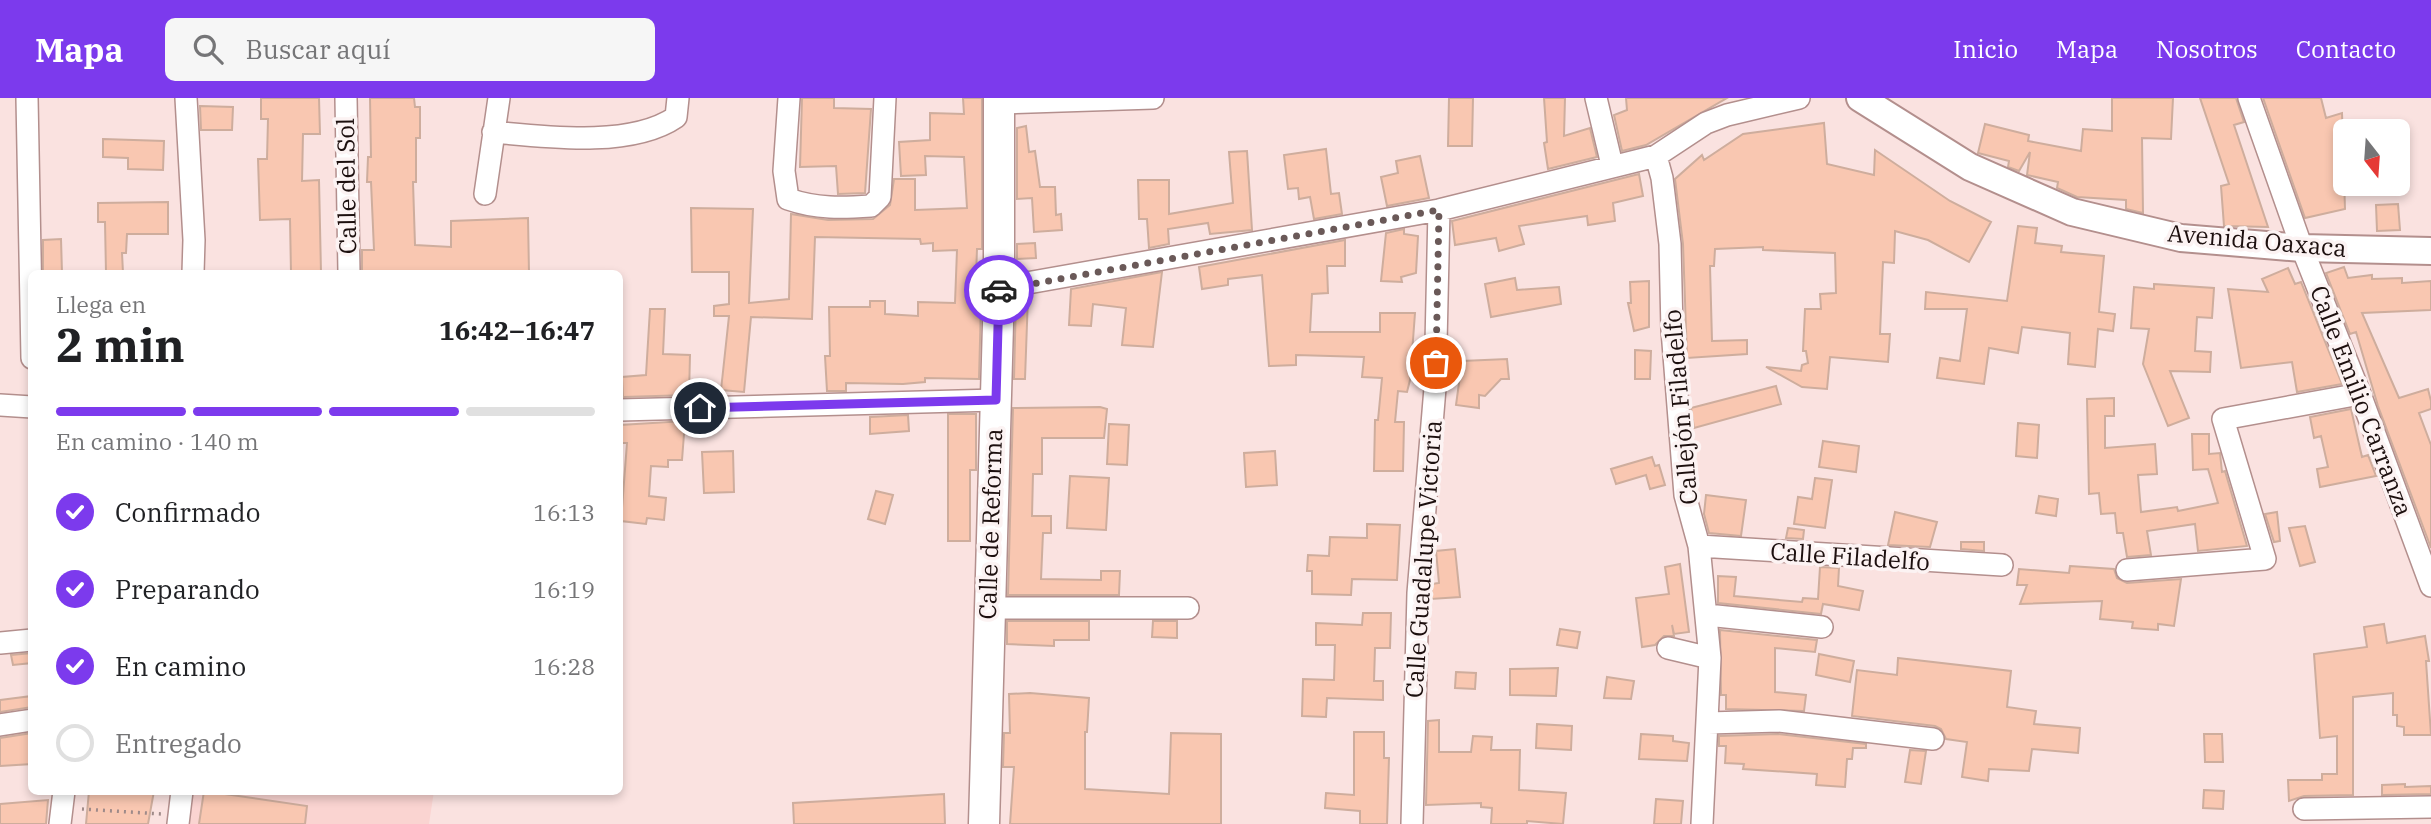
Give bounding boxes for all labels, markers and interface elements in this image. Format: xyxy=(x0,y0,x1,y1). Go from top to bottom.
search box xyxy=(165,18,655,81)
text: Mapa xyxy=(35,28,123,71)
icon: search xyxy=(189,30,227,68)
text: Buscar aquí xyxy=(245,32,391,66)
text: Inicio xyxy=(1953,33,2018,65)
text: Mapa xyxy=(2056,33,2118,65)
text: Nosotros xyxy=(2156,33,2258,65)
text: Contacto xyxy=(2296,33,2396,65)
street label: Calle del Sol xyxy=(329,118,363,254)
north arrow xyxy=(2333,119,2410,196)
map controls xyxy=(2333,119,2410,196)
street label: Avenida Oaxaca xyxy=(2166,216,2348,264)
courier xyxy=(964,255,1034,325)
icon: car xyxy=(980,271,1018,309)
street label: Calle Emilio Carranza xyxy=(2303,281,2421,520)
text: Llega en xyxy=(56,289,146,319)
street label: Callejón Filadelfo xyxy=(1656,308,1704,506)
text: 16:42–16:47 xyxy=(439,313,595,347)
text: 2 min xyxy=(56,315,185,375)
pin xyxy=(1406,333,1466,393)
icon: bag xyxy=(1417,344,1455,382)
pin xyxy=(670,378,730,438)
icon: home xyxy=(681,389,719,427)
street label: Calle Guadalupe Victoria xyxy=(1397,419,1449,699)
text: En camino · 140 m xyxy=(56,426,259,456)
street label: Calle de Reforma xyxy=(971,428,1009,620)
icon: check xyxy=(56,493,94,531)
text: Confirmado xyxy=(115,495,260,529)
text: 16:13 xyxy=(533,497,595,527)
street label: Calle Filadelfo xyxy=(1769,534,1931,578)
icon: check xyxy=(56,570,94,608)
text: Preparando xyxy=(115,572,260,606)
text: 16:19 xyxy=(533,574,595,604)
icon: check xyxy=(56,647,94,685)
text: En camino xyxy=(115,649,246,683)
text: 16:28 xyxy=(533,651,595,681)
text: Entregado xyxy=(115,726,242,760)

